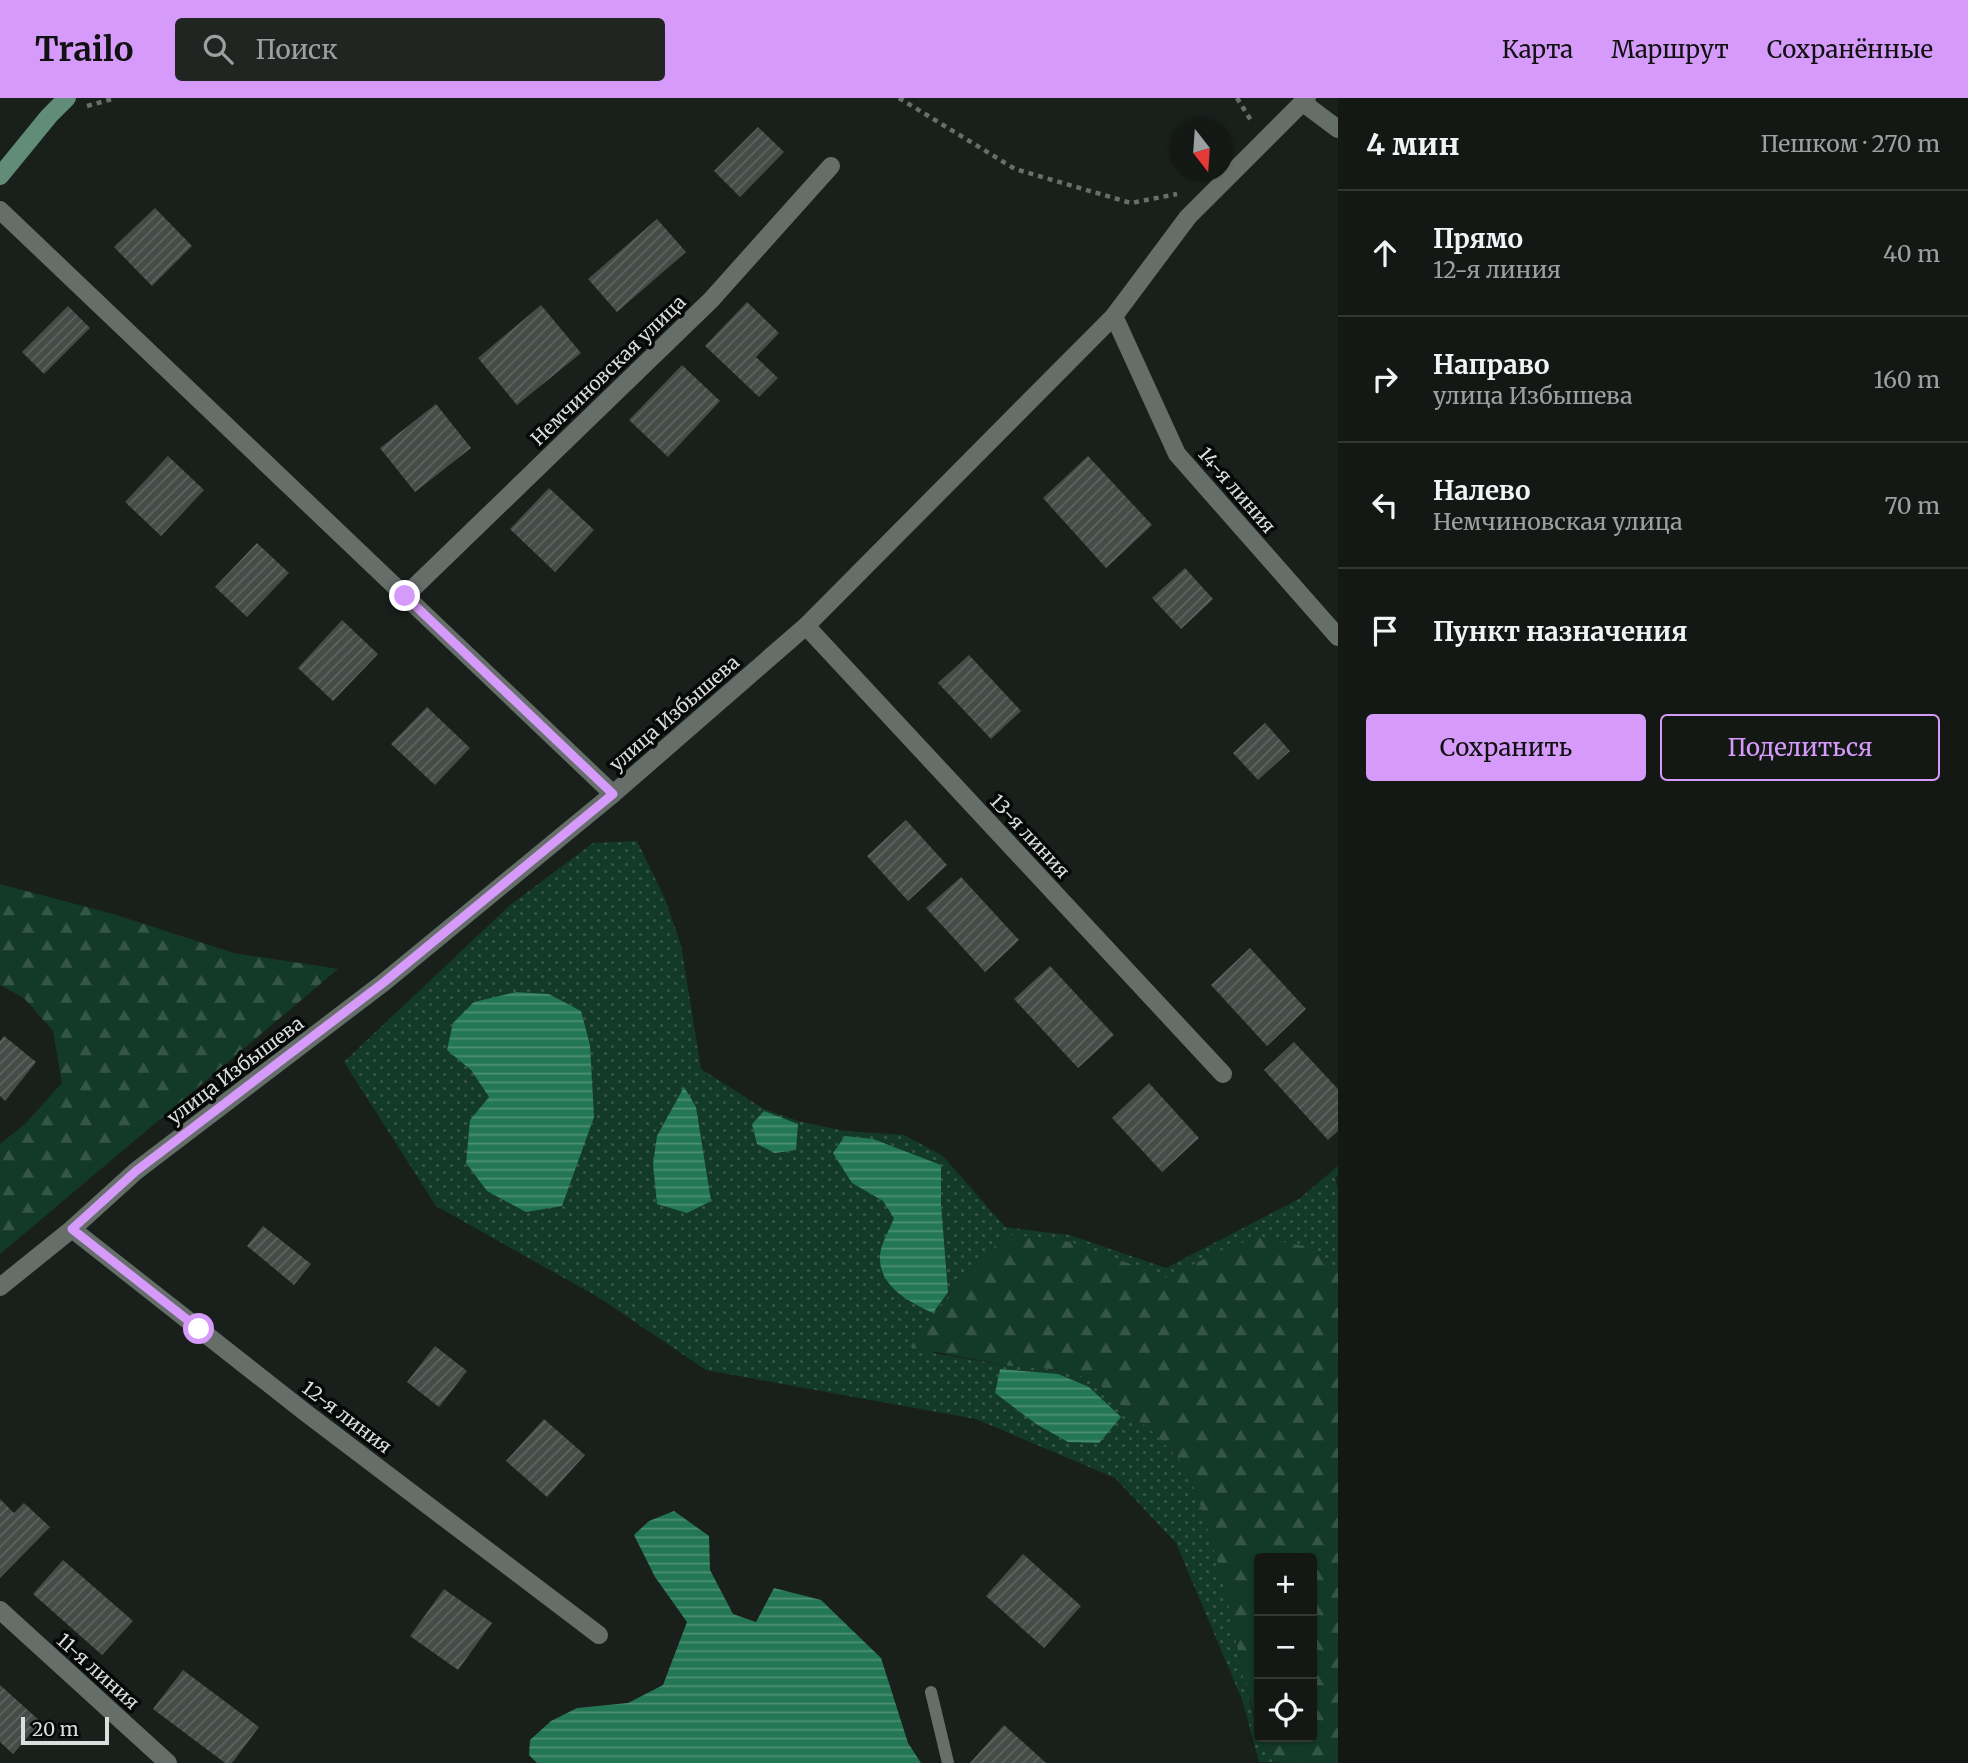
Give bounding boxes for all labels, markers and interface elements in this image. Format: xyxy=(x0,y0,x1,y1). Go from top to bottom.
search box xyxy=(175,18,665,81)
text: Trailo xyxy=(35,29,133,70)
icon: search xyxy=(199,30,237,68)
text: Поиск xyxy=(255,33,338,66)
text: Карта xyxy=(1502,34,1573,65)
text: Маршрут xyxy=(1611,34,1729,65)
text: Сохранённые xyxy=(1767,34,1933,65)
north arrow xyxy=(1170,119,1233,182)
text: 4 мин xyxy=(1366,125,1460,163)
text: Пешком · 270 m xyxy=(1760,129,1940,158)
text: Прямо xyxy=(1433,222,1523,255)
icon: ahead xyxy=(1366,234,1404,272)
text: 40 m xyxy=(1883,239,1940,268)
text: 12-я линия xyxy=(1433,255,1561,284)
street label: Немчиновская улица xyxy=(525,290,691,450)
text: Направо xyxy=(1433,348,1550,381)
icon: right xyxy=(1366,360,1404,398)
text: 160 m xyxy=(1874,365,1940,394)
text: улица Избышева xyxy=(1433,381,1633,410)
street label: 14-я линия xyxy=(1193,442,1281,538)
text: Налево xyxy=(1433,474,1531,507)
icon: left xyxy=(1366,486,1404,524)
text: 70 m xyxy=(1884,491,1940,520)
text: Немчиновская улица xyxy=(1433,507,1683,536)
route end xyxy=(389,580,420,611)
icon: arrive xyxy=(1366,612,1404,650)
text: Пункт назначения xyxy=(1433,615,1687,648)
street label: улица Избышева xyxy=(604,650,744,776)
button: Сохранить xyxy=(1366,714,1646,781)
button: Поделиться xyxy=(1660,714,1940,781)
street label: 13-я линия xyxy=(985,789,1075,883)
street label: улица Избышева xyxy=(162,1011,308,1129)
route start xyxy=(183,1313,214,1344)
street label: 12-я линия xyxy=(298,1376,396,1458)
map controls xyxy=(1254,1553,1317,1742)
button: + xyxy=(1254,1553,1317,1616)
button: − xyxy=(1254,1616,1317,1679)
street label: 11-я линия xyxy=(52,1628,144,1714)
button: locate xyxy=(1254,1679,1317,1742)
scale bar xyxy=(21,1714,108,1746)
text: 20 m xyxy=(32,1717,79,1741)

